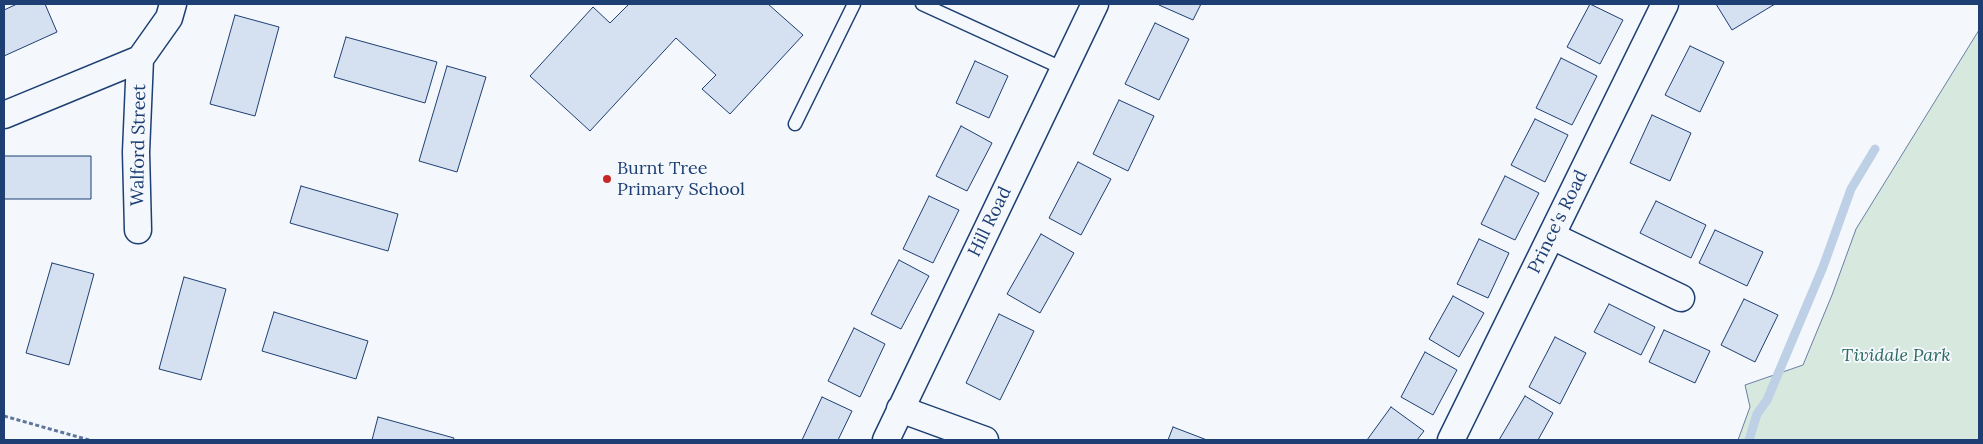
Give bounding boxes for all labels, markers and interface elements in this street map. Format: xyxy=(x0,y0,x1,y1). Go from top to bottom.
street label: Walford Street xyxy=(127,84,151,206)
place label: Burnt Tree Primary School xyxy=(617,158,745,200)
street label: Prince's Road xyxy=(1524,167,1592,277)
marker: Burnt Tree Primary School xyxy=(601,173,613,185)
street label: Hill Road xyxy=(964,183,1016,261)
park label: Tividale Park xyxy=(1841,345,1951,367)

